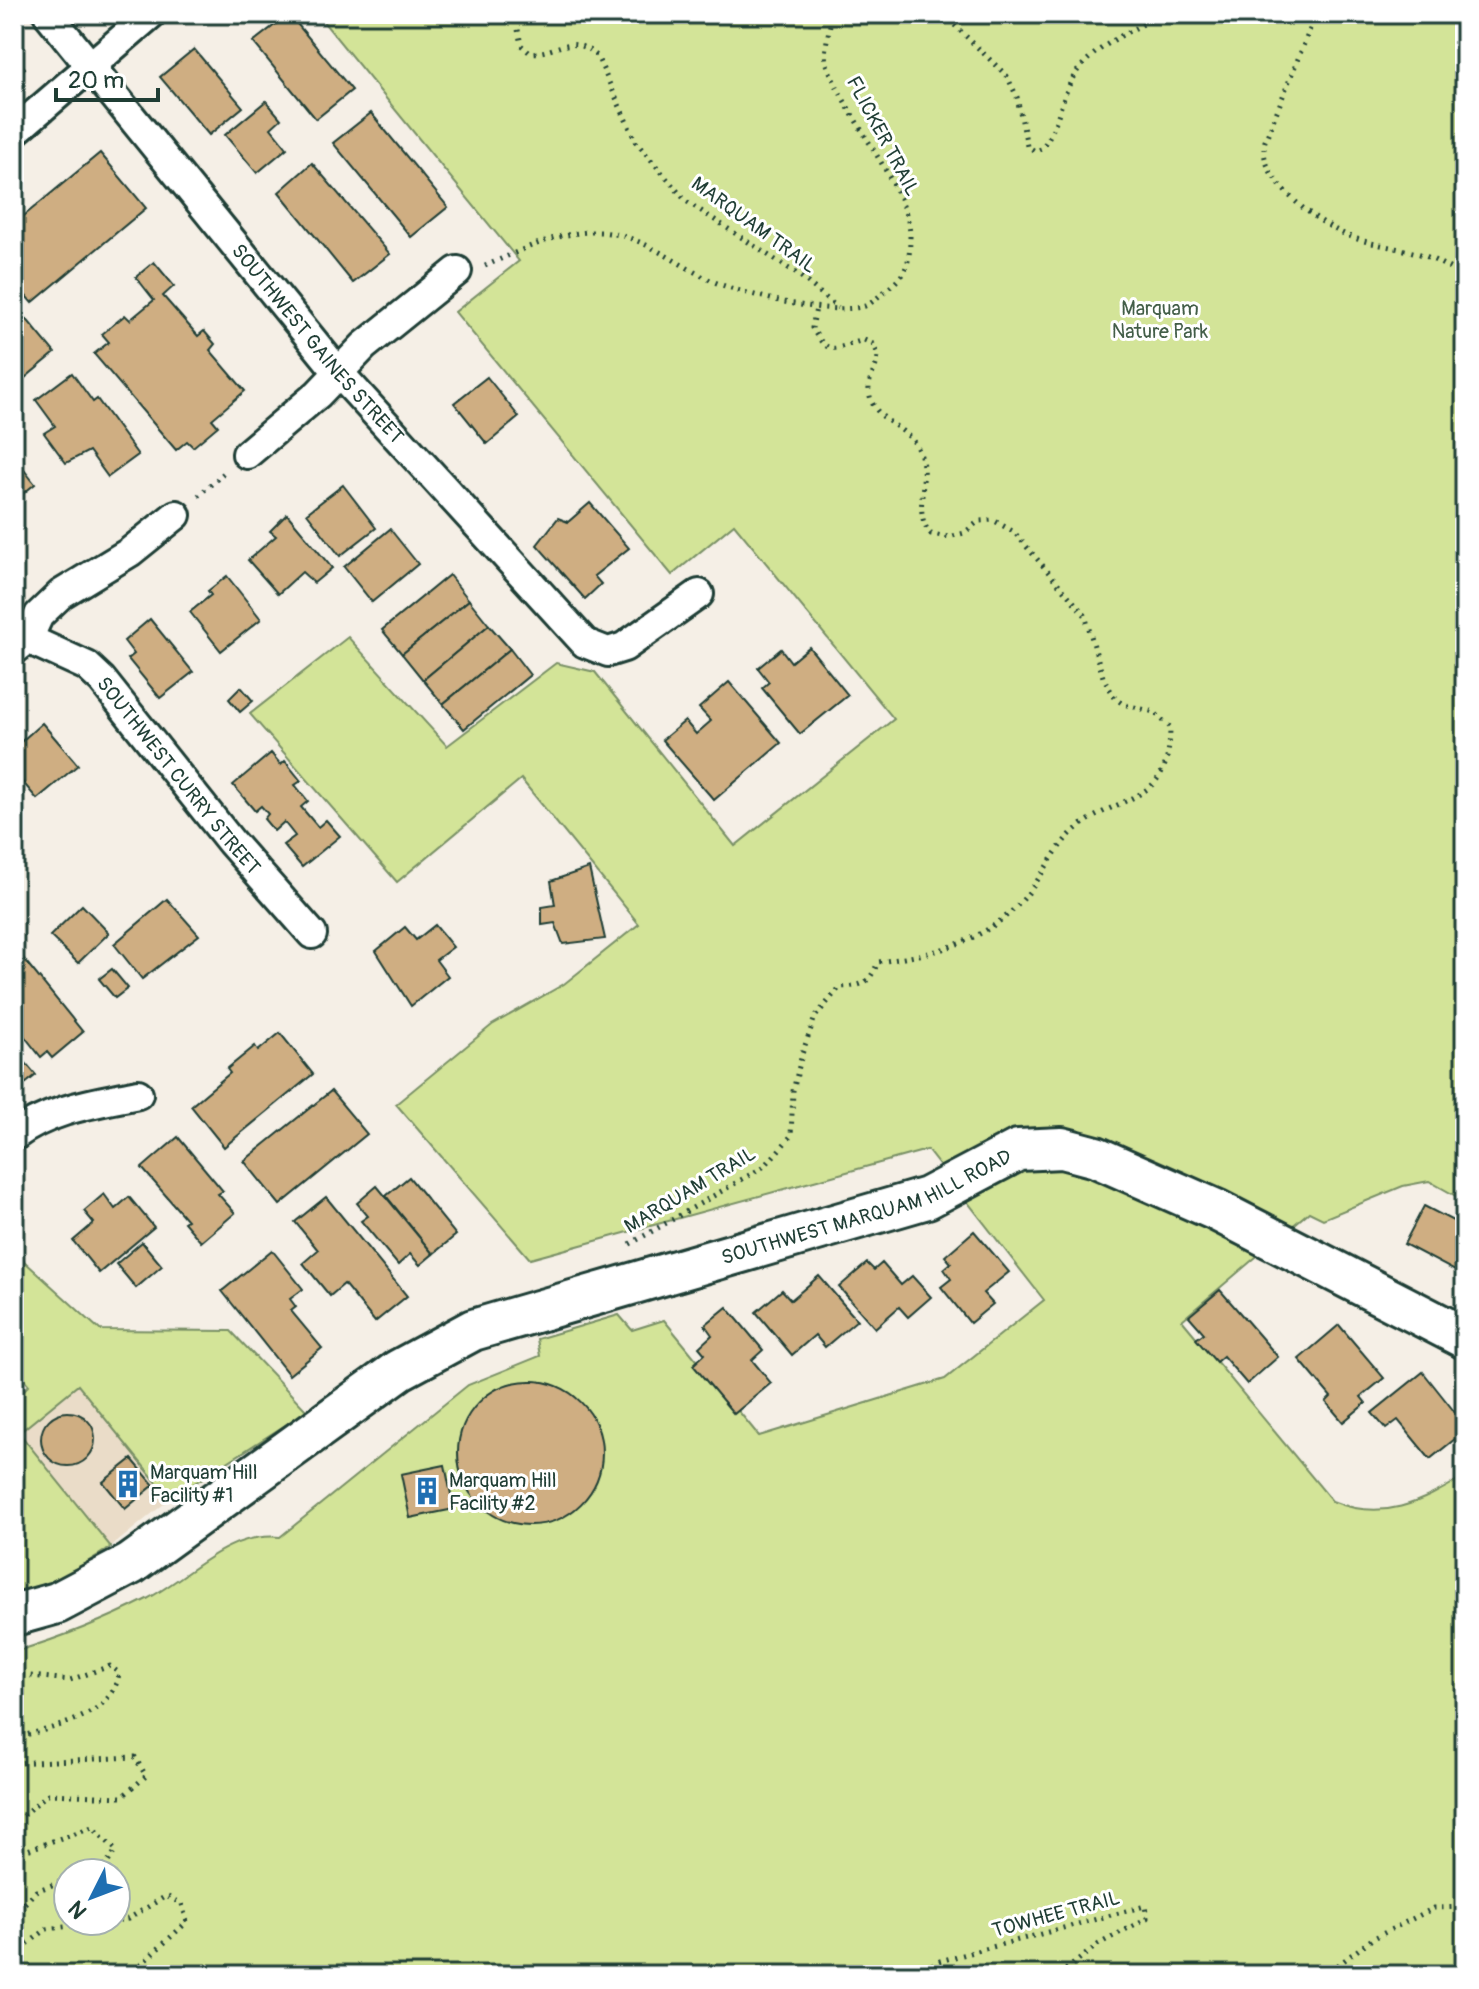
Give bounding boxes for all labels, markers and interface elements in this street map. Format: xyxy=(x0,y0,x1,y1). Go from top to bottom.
scale bar xyxy=(56,52,158,102)
text: 20 m xyxy=(68,66,124,95)
street label: FLICKER TRAIL xyxy=(841,72,925,200)
street label: MARQUAM TRAIL xyxy=(686,171,822,279)
street label: SOUTHWEST GAINES STREET xyxy=(226,238,409,449)
park label: Marquam Nature Park xyxy=(1112,296,1209,344)
street label: SOUTHWEST CURRY STREET xyxy=(92,671,266,880)
street label: MARQUAM TRAIL xyxy=(620,1141,760,1239)
street label: SOUTHWEST MARQUAM HILL ROAD xyxy=(718,1143,1016,1270)
place label: Marquam Hill Facility #1 xyxy=(150,1460,257,1508)
place label: Marquam Hill Facility #2 xyxy=(449,1468,556,1516)
building icon: Marquam Hill Facility #1 xyxy=(113,1469,143,1499)
building icon: Marquam Hill Facility #2 xyxy=(412,1476,442,1506)
north arrow xyxy=(52,1857,132,1937)
street label: TOWHEE TRAIL xyxy=(989,1885,1123,1943)
text: N xyxy=(62,1895,93,1925)

